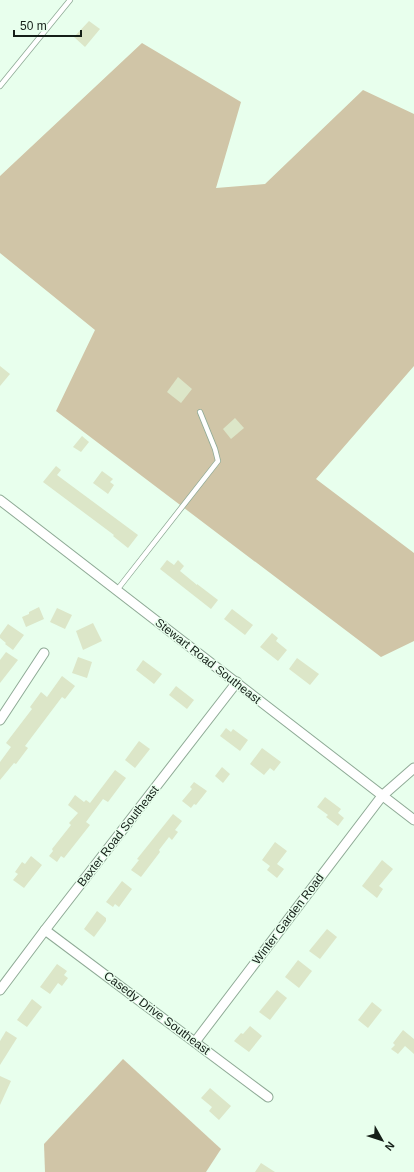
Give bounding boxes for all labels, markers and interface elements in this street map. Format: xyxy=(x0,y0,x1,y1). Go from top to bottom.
scale bar xyxy=(14,12,81,38)
text: 50 m xyxy=(20,19,47,33)
street label: Stewart Road Southeast xyxy=(152,615,264,707)
street label: Baxter Road Southeast xyxy=(74,782,162,889)
street label: Winter Garden Road xyxy=(249,871,327,967)
street label: Casedy Drive Southeast xyxy=(101,968,213,1058)
north arrow xyxy=(362,1120,402,1160)
text: N xyxy=(383,1139,397,1153)

